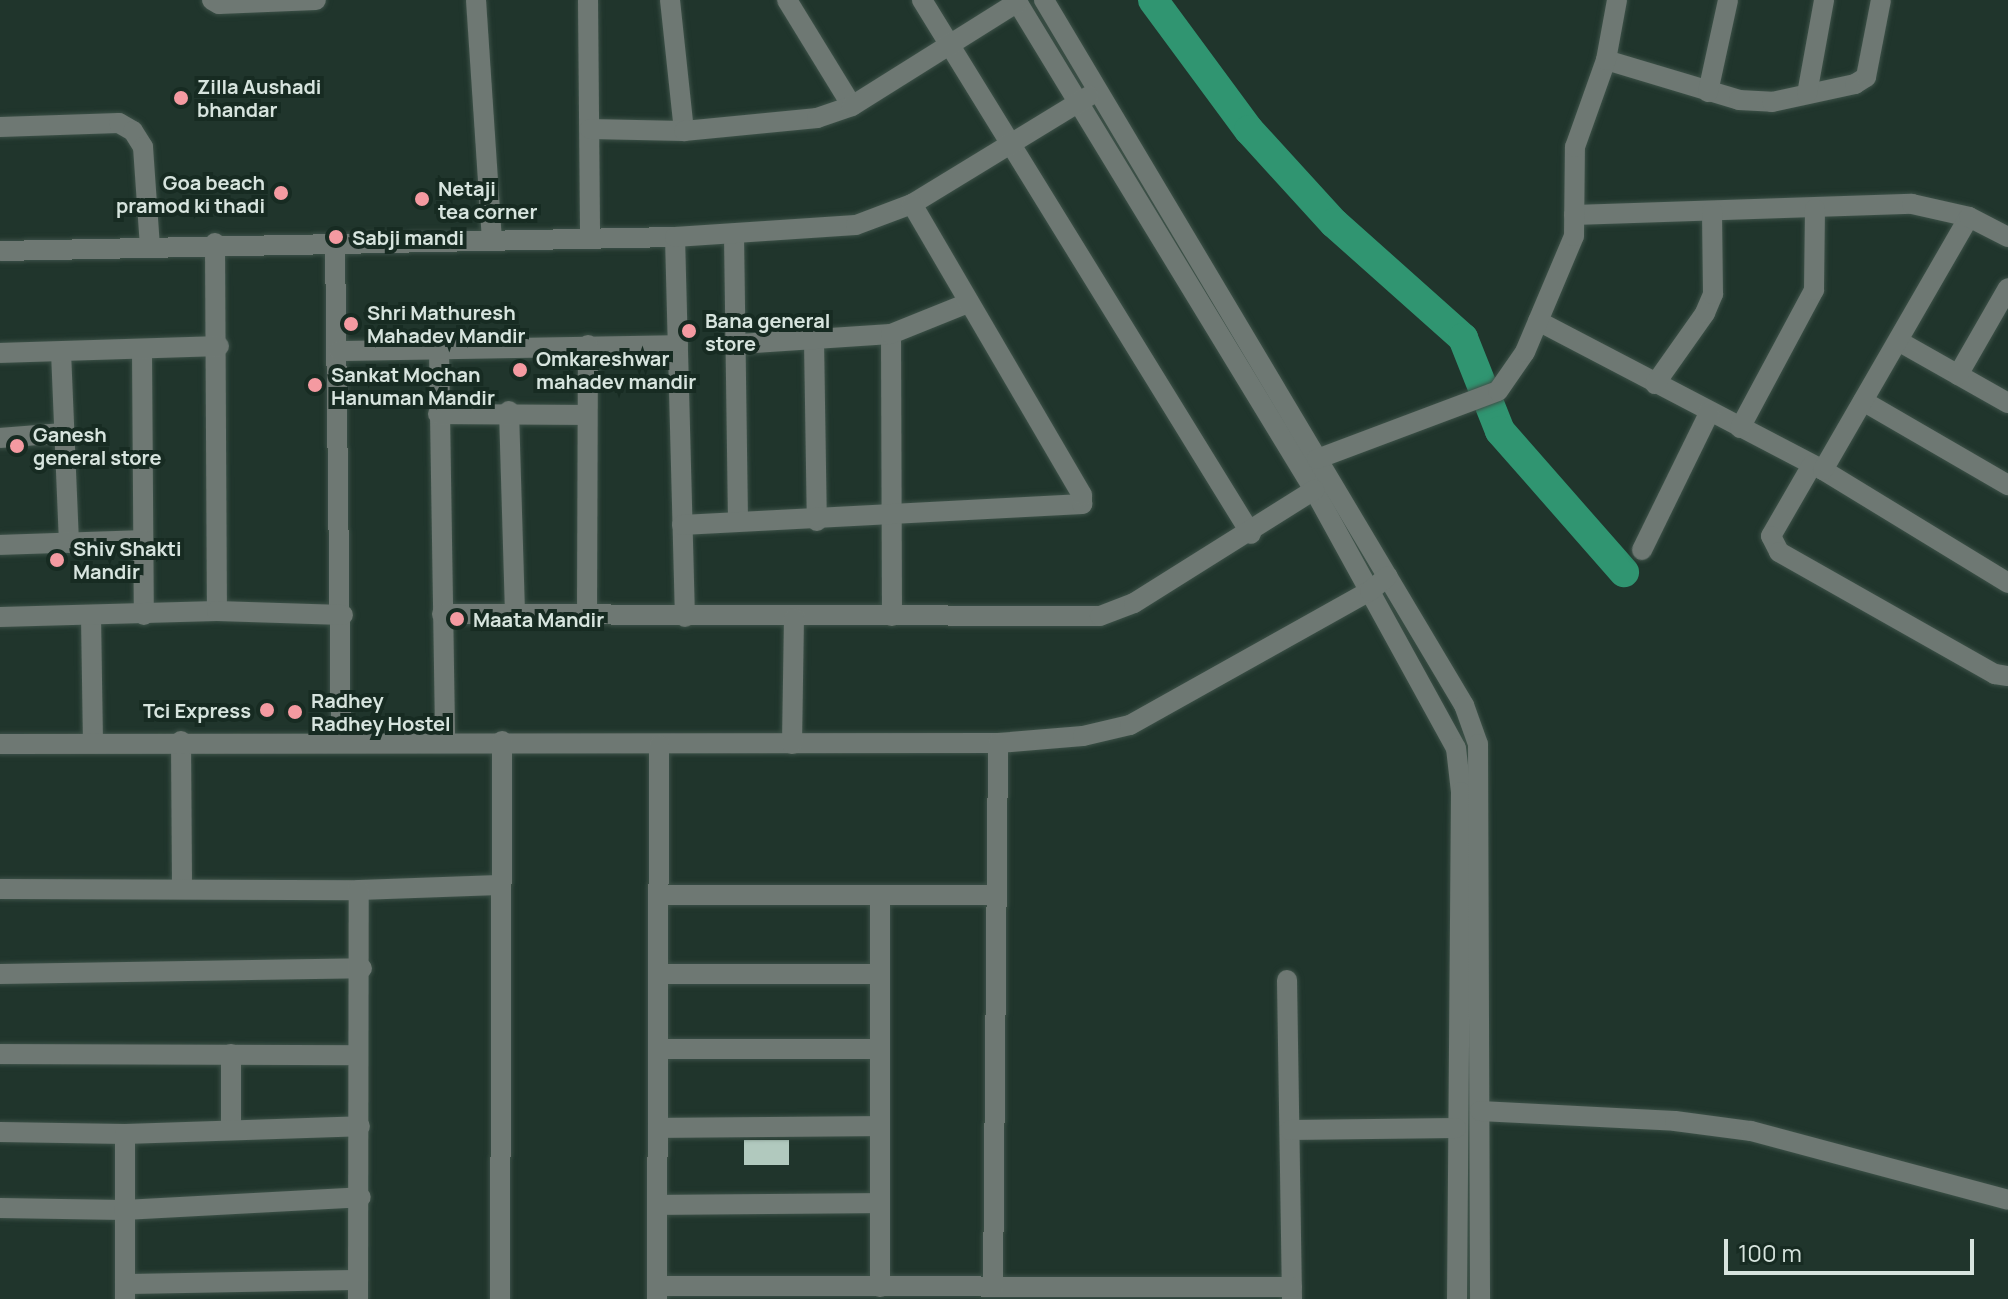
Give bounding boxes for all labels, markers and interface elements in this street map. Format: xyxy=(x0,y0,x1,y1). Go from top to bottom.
place label: Zilla Aushadi bhandar xyxy=(197,74,321,121)
marker: Zilla Aushadi bhandar xyxy=(172,89,190,107)
place label: Goa beach pramod ki thadi xyxy=(116,170,265,217)
place label: Netaji tea corner xyxy=(438,176,537,223)
marker: Goa beach pramod ki thadi xyxy=(272,184,290,202)
marker: Netaji tea corner xyxy=(413,190,431,208)
place label: Sabji mandi xyxy=(352,225,464,249)
marker: Sabji mandi xyxy=(327,228,345,246)
place label: Shri Mathuresh Mahadev Mandir xyxy=(367,300,526,347)
place label: Bana general store xyxy=(705,308,830,355)
marker: Shri Mathuresh Mahadev Mandir xyxy=(342,315,360,333)
marker: Bana general store xyxy=(680,322,698,340)
place label: Omkareshwar mahadev mandir xyxy=(536,346,696,393)
marker: Omkareshwar mahadev mandir xyxy=(511,361,529,379)
place label: Sankat Mochan Hanuman Mandir xyxy=(331,362,495,409)
marker: Sankat Mochan Hanuman Mandir xyxy=(306,376,324,394)
place label: Ganesh general store xyxy=(33,422,161,469)
marker: Ganesh general store xyxy=(8,437,26,455)
place label: Shiv Shakti Mandir xyxy=(73,536,182,583)
marker: Shiv Shakti Mandir xyxy=(48,551,66,569)
place label: Maata Mandir xyxy=(473,607,604,631)
marker: Maata Mandir xyxy=(448,610,466,628)
place label: Radhey Radhey Hostel xyxy=(311,688,451,735)
place label: Tci Express xyxy=(143,698,251,722)
marker: Tci Express xyxy=(258,701,276,719)
marker: Radhey Radhey Hostel xyxy=(286,703,304,721)
scale bar xyxy=(1728,1223,1978,1273)
text: 100 m xyxy=(1738,1236,1802,1269)

